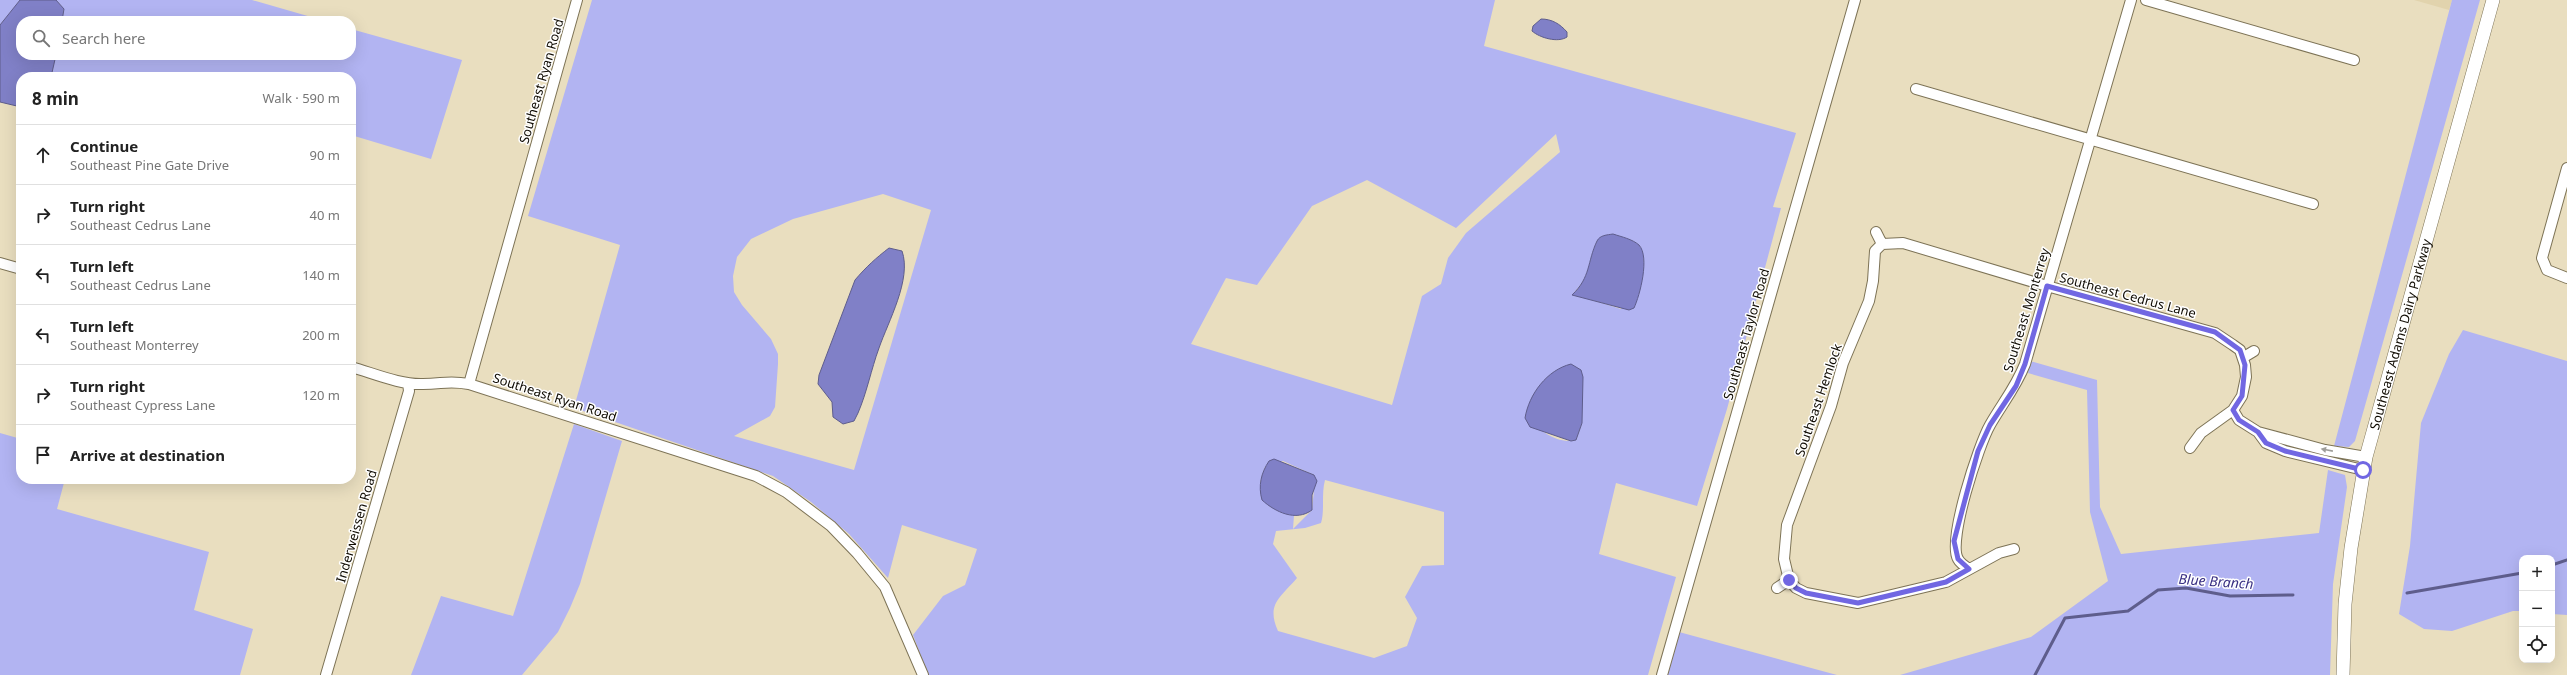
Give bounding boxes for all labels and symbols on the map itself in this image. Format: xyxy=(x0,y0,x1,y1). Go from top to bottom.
street label: Southeast Ryan Road xyxy=(515,16,567,146)
street label: Southeast Adams Dairy Parkway xyxy=(2365,236,2435,432)
street label: Southeast Monterrey xyxy=(1999,246,2054,374)
street label: Southeast Taylor Road xyxy=(1719,266,1773,402)
street label: Southeast Cedrus Lane xyxy=(2058,268,2198,322)
street label: Southeast Hemlock xyxy=(1790,341,1846,459)
street label: Southeast Ryan Road xyxy=(491,368,619,426)
one-way arrow xyxy=(2321,447,2333,453)
route start xyxy=(2354,461,2372,479)
street label: Inderweissen Road xyxy=(331,468,381,584)
water label: Blue Branch xyxy=(2178,569,2254,593)
route end xyxy=(1780,571,1798,589)

